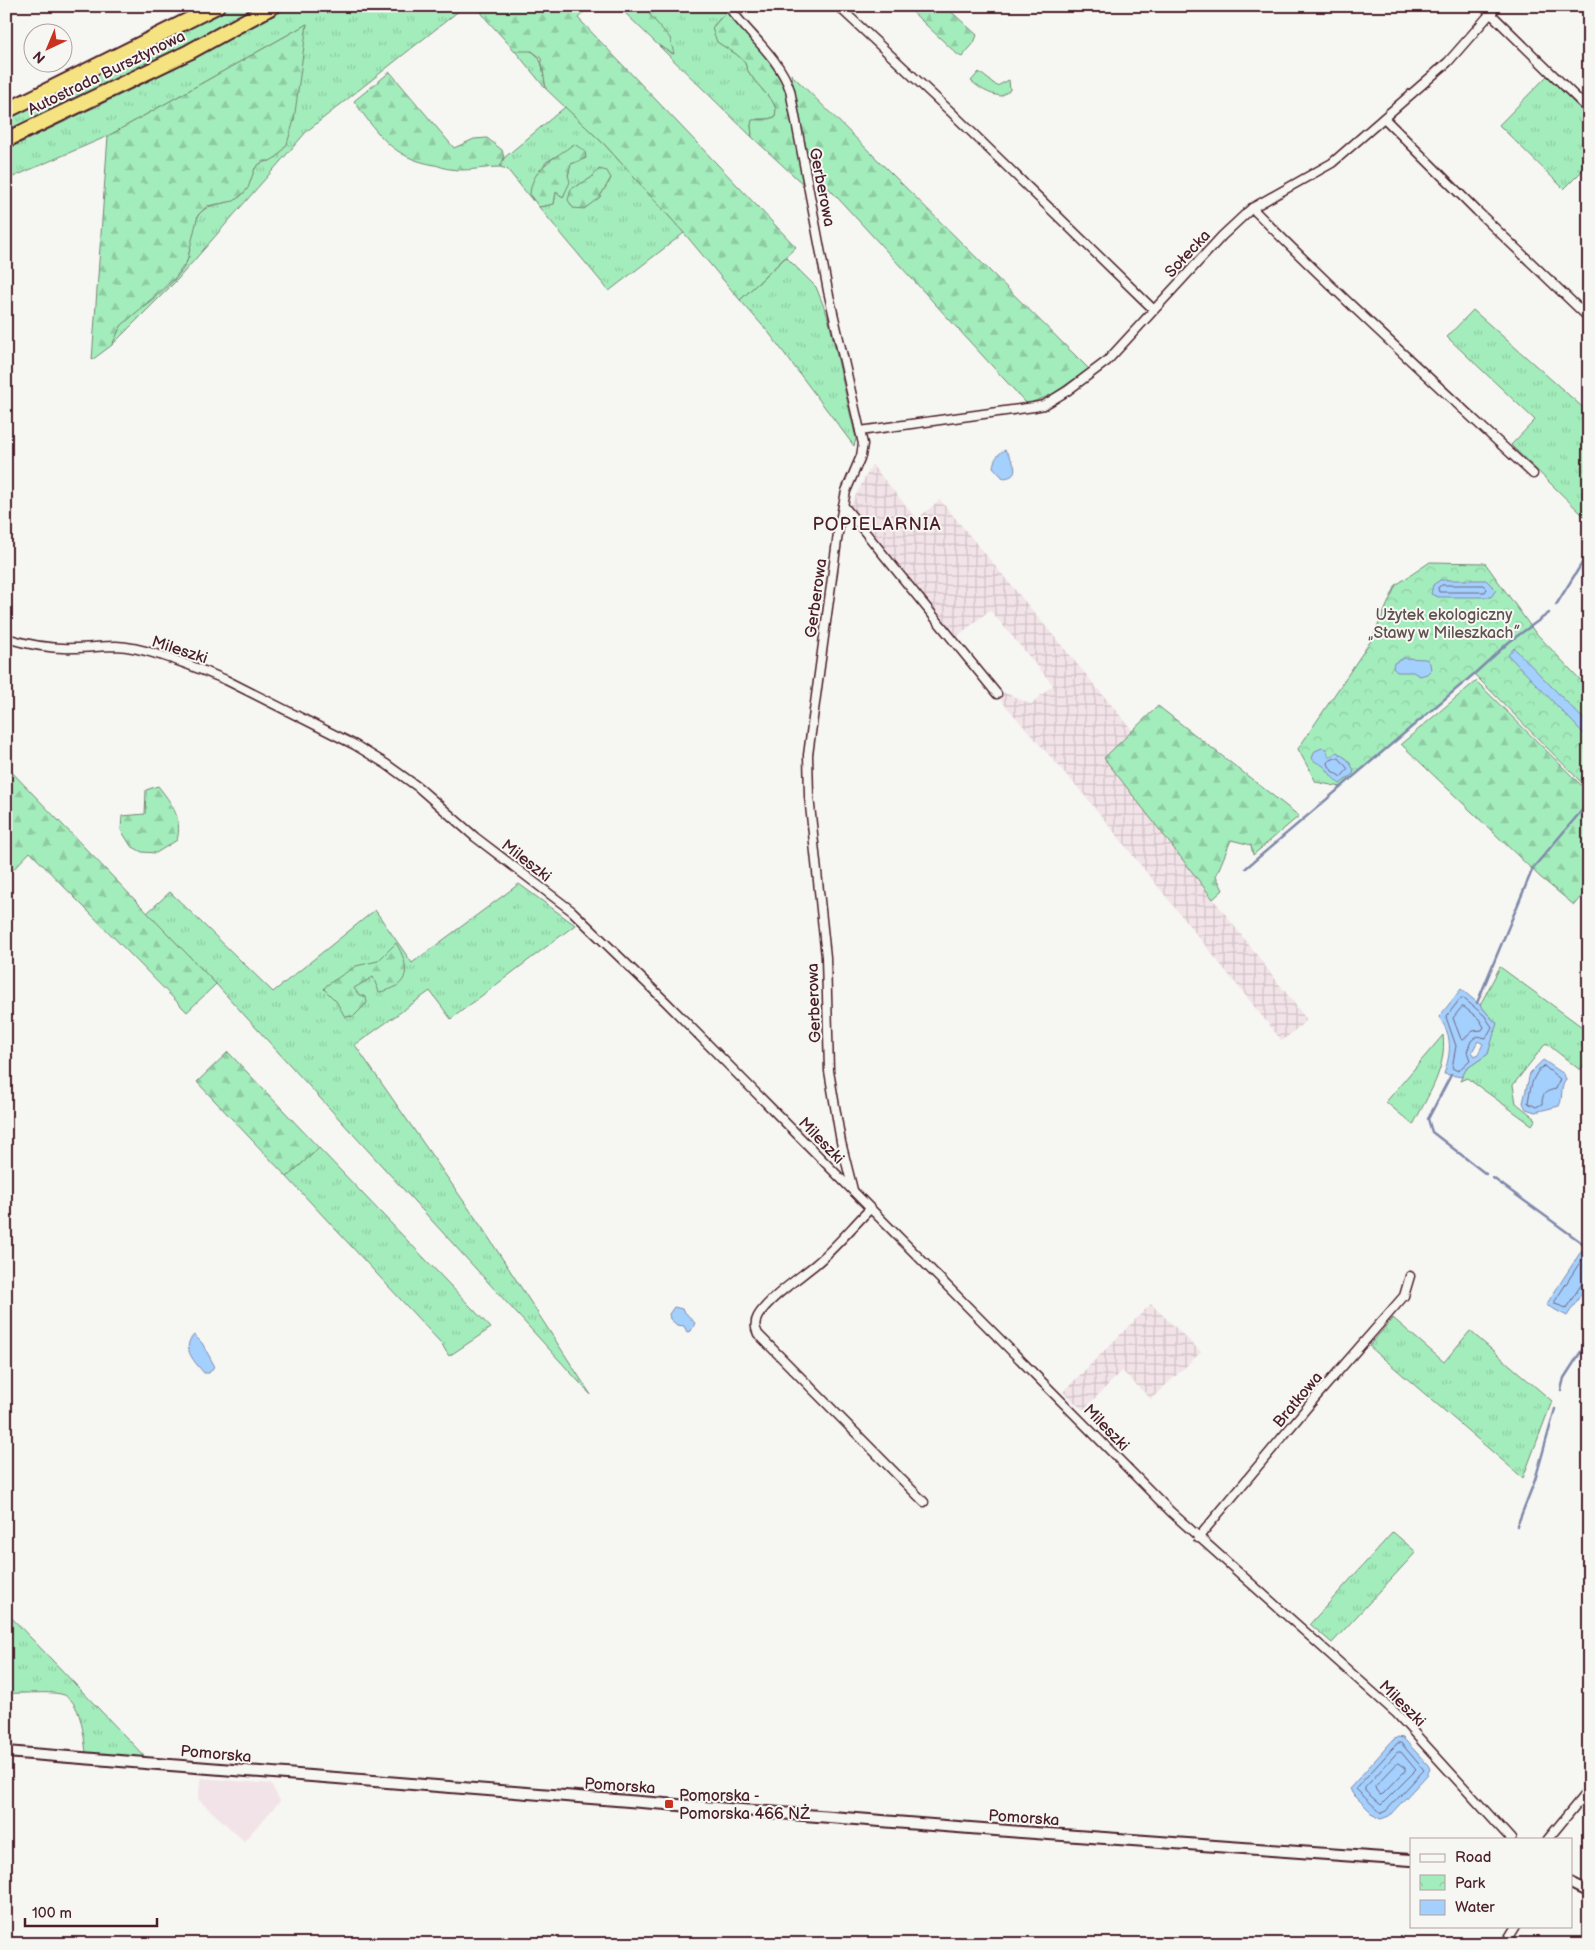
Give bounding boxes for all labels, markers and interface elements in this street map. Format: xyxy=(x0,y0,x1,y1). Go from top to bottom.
north arrow xyxy=(22,22,72,72)
street label: Autostrada Bursztynowa xyxy=(25,27,189,120)
text: N xyxy=(30,47,49,67)
street label: Gerberowa xyxy=(805,146,838,228)
street label: Sołecka xyxy=(1161,226,1215,282)
district label: POPIELARNIA xyxy=(812,514,942,535)
street label: Gerberowa xyxy=(802,557,831,639)
park label: Użytek ekologiczny „Stawy w Mileszkach” xyxy=(1368,606,1520,643)
street label: Mileszki xyxy=(149,632,210,668)
street label: Mileszki xyxy=(498,836,555,886)
street label: Gerberowa xyxy=(804,963,825,1043)
street label: Mileszki xyxy=(794,1114,848,1168)
street label: Bratkowa xyxy=(1269,1368,1327,1432)
street label: Mileszki xyxy=(1079,1401,1133,1455)
street label: Mileszki xyxy=(1375,1677,1429,1731)
street label: Pomorska xyxy=(180,1742,252,1767)
street label: Pomorska xyxy=(584,1775,656,1798)
place label: Pomorska - Pomorska 466 NŻ xyxy=(679,1787,810,1824)
marker: Pomorska - Pomorska 466 NŻ xyxy=(663,1798,675,1810)
street label: Pomorska xyxy=(988,1807,1060,1830)
legend xyxy=(1410,1838,1572,1928)
text: Road xyxy=(1455,1848,1491,1867)
text: Park xyxy=(1455,1874,1486,1893)
scale bar xyxy=(25,1895,158,1927)
text: Water xyxy=(1455,1898,1495,1917)
text: 100 m xyxy=(32,1904,72,1923)

